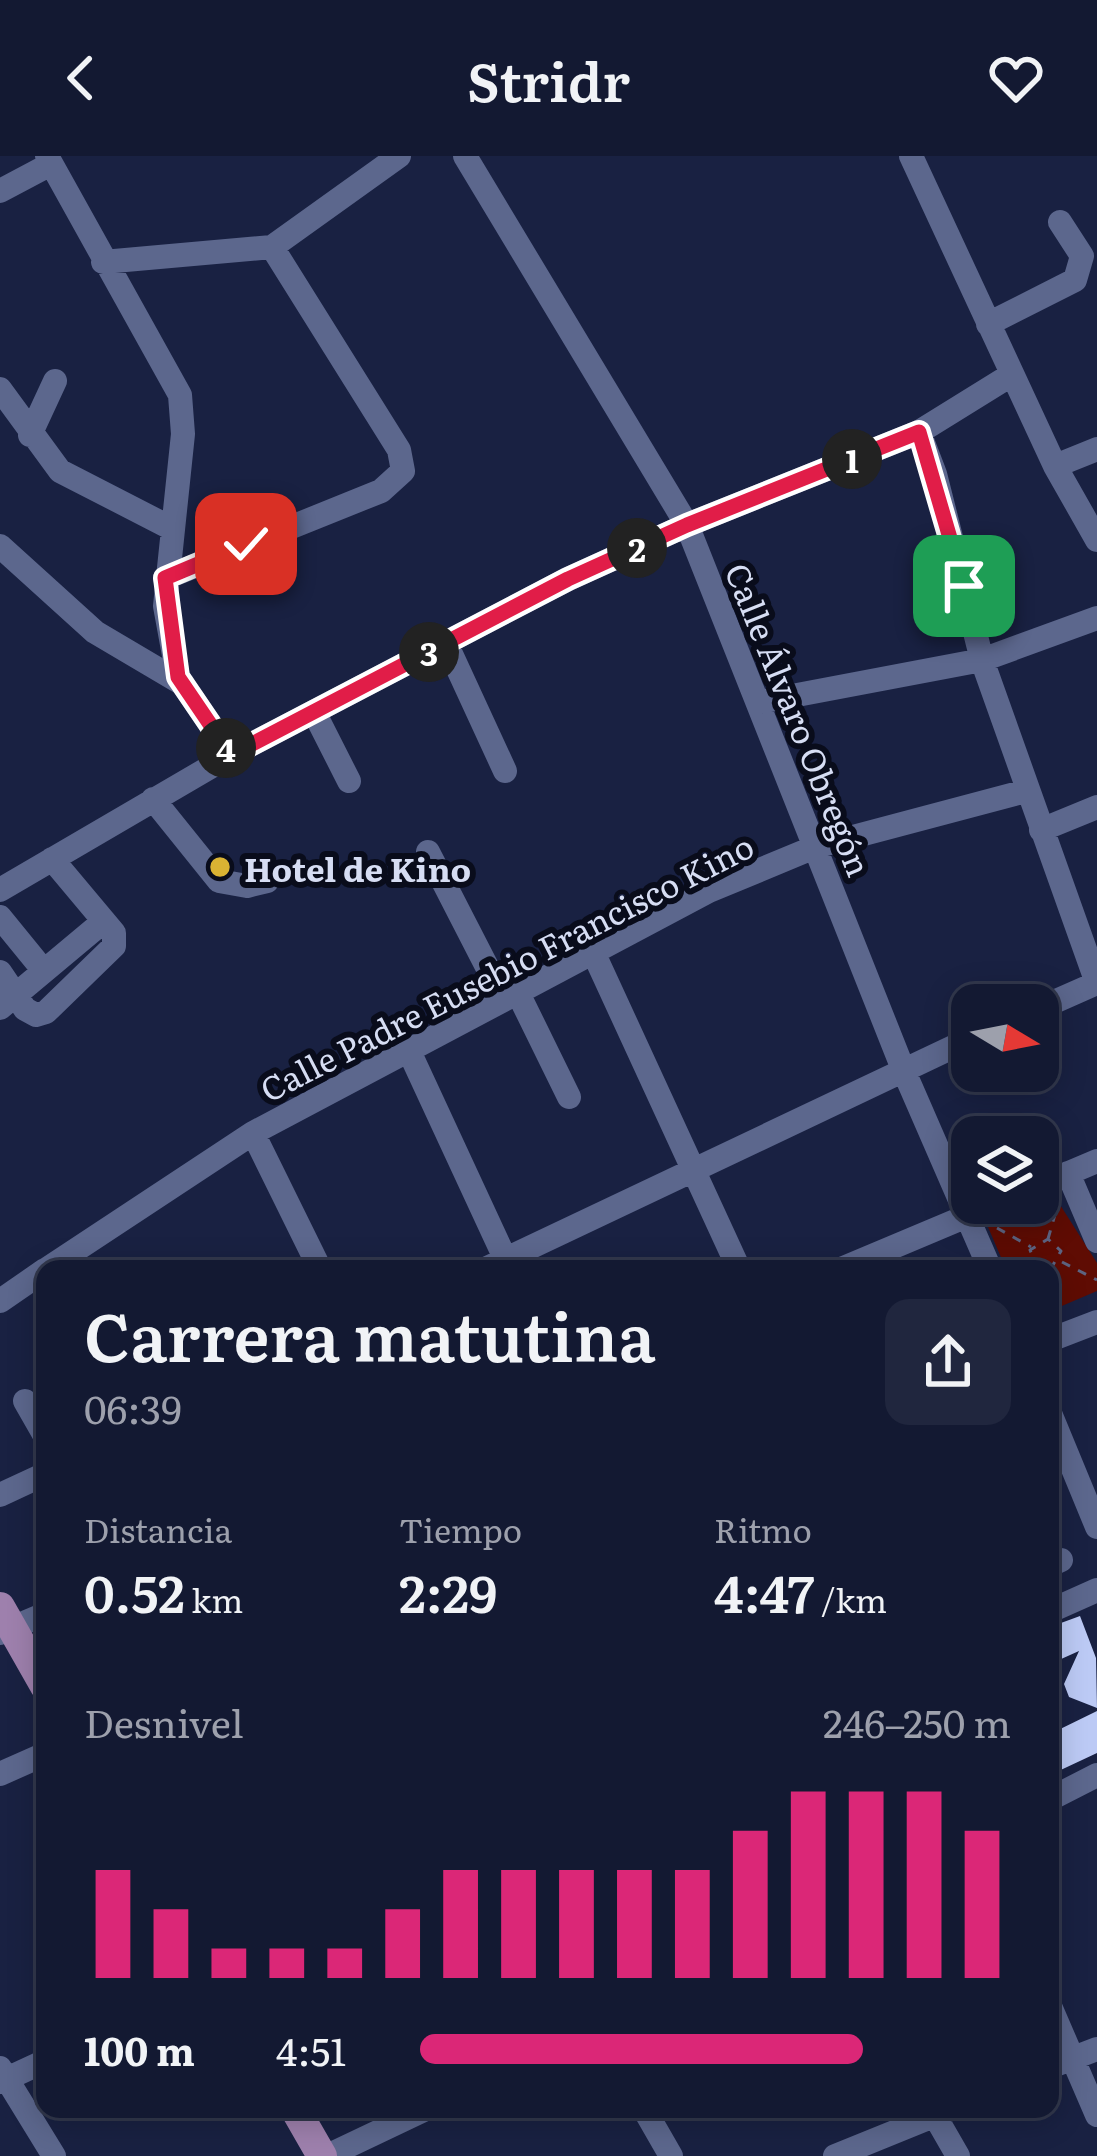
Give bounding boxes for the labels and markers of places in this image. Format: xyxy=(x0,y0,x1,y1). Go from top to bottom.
pin: 1 xyxy=(822,429,882,489)
pin xyxy=(195,493,297,595)
pin: 2 xyxy=(607,518,667,578)
pin xyxy=(913,535,1015,637)
pin: 3 xyxy=(399,622,459,682)
pin: 4 xyxy=(196,718,256,778)
place label: Hotel de Kino xyxy=(244,843,471,892)
marker: Hotel de Kino xyxy=(207,854,233,880)

